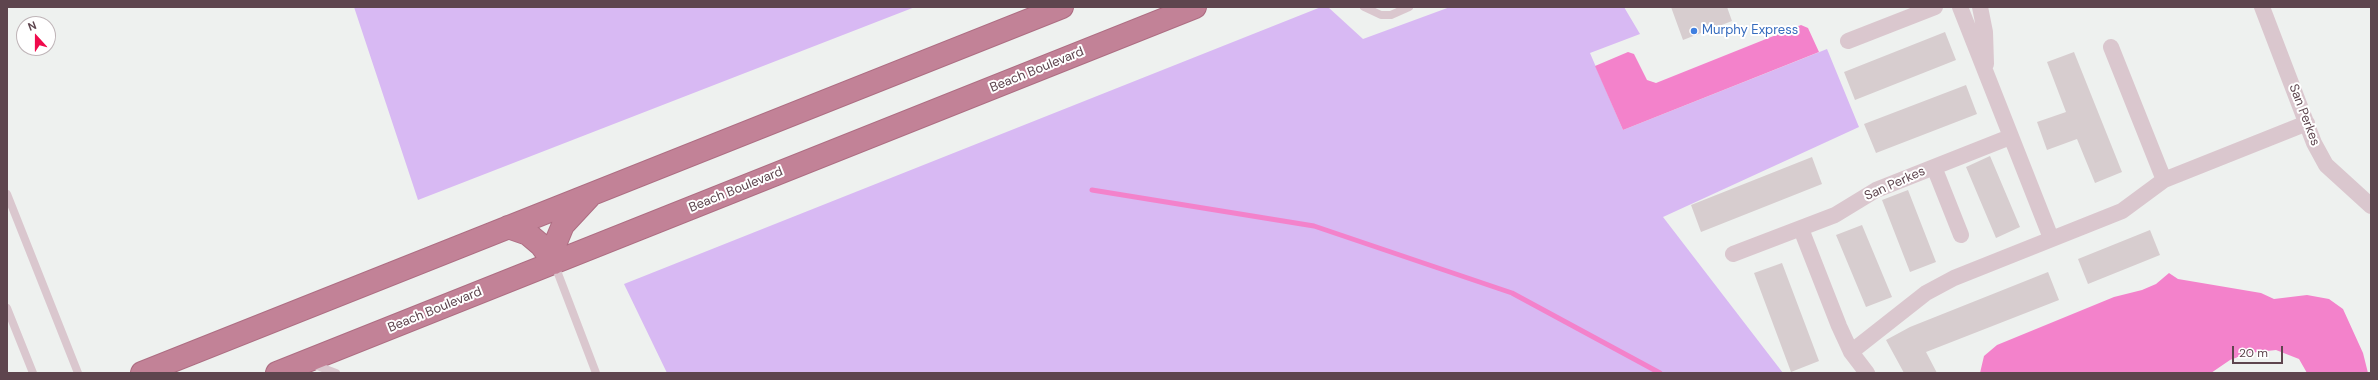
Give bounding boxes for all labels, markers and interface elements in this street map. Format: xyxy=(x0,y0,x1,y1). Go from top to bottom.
north arrow xyxy=(16,16,56,56)
text: N xyxy=(26,18,38,34)
place label: Murphy Express xyxy=(1702,23,1798,39)
marker: Murphy Express xyxy=(1689,26,1699,36)
street label: Beach Boulevard xyxy=(988,44,1086,96)
street label: San Perkes xyxy=(2285,82,2323,148)
street label: Beach Boulevard xyxy=(687,164,785,216)
street label: San Perkes xyxy=(1862,164,1928,204)
street label: Beach Boulevard xyxy=(386,284,484,336)
scale bar xyxy=(2234,338,2285,364)
text: 20 m xyxy=(2239,345,2268,361)

